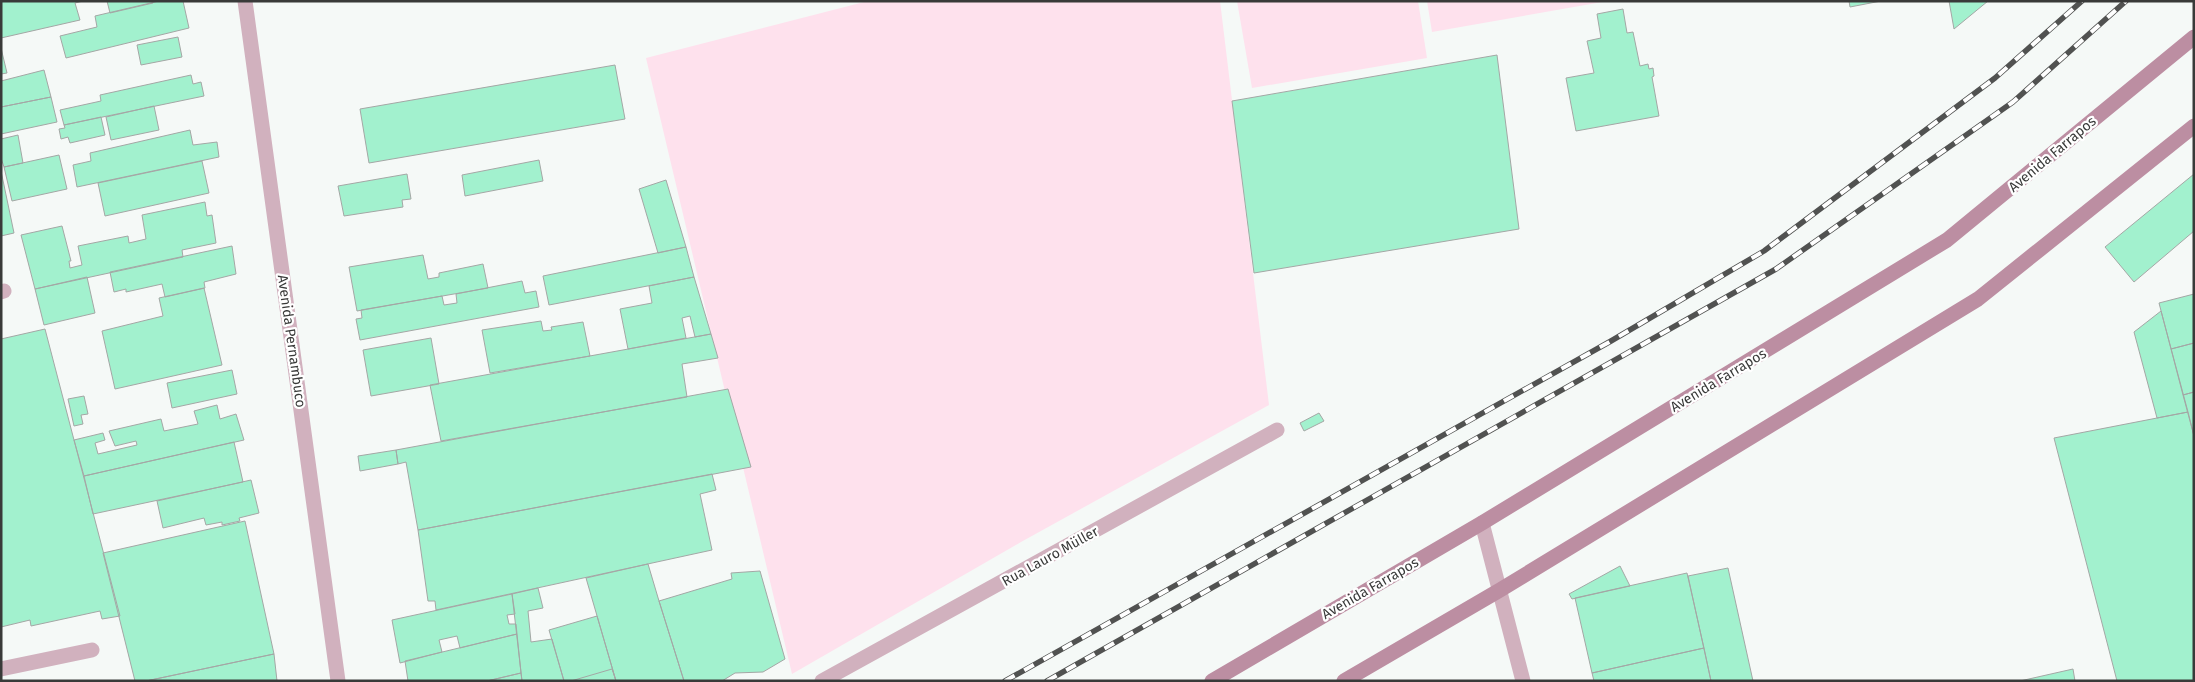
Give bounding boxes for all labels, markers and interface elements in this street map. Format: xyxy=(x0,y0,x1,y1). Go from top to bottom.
street label: Avenida Farrapos xyxy=(2005,113,2100,196)
street label: Avenida Pernambuco xyxy=(274,274,309,409)
street label: Avenida Farrapos xyxy=(1667,345,1770,416)
street label: Rua Lauro Müller xyxy=(999,523,1102,590)
street label: Avenida Farrapos xyxy=(1319,554,1422,623)

